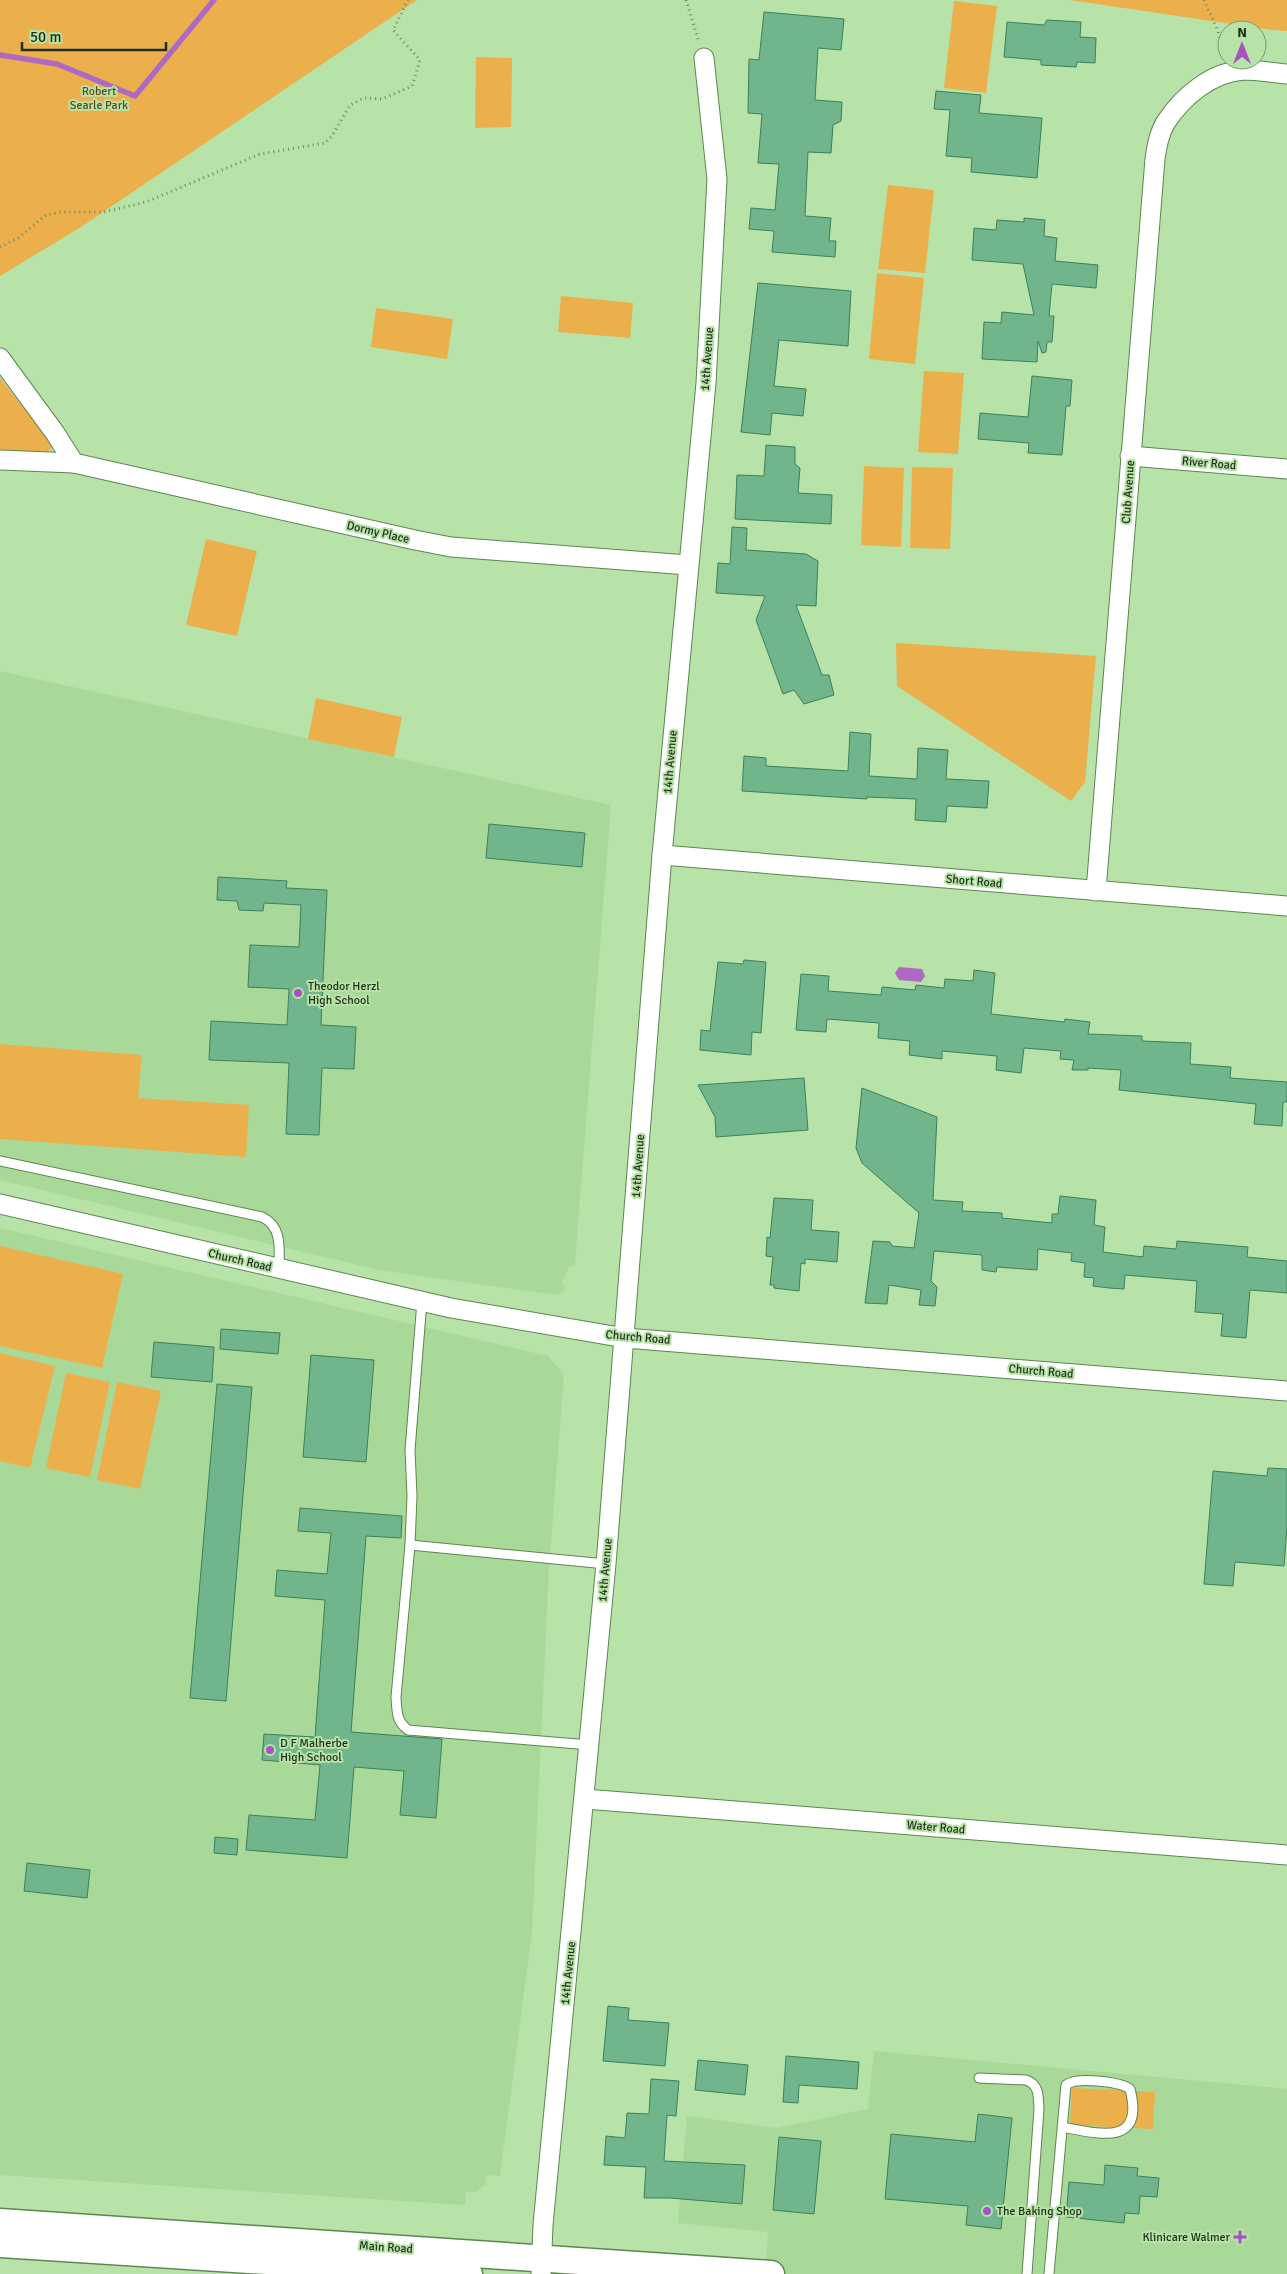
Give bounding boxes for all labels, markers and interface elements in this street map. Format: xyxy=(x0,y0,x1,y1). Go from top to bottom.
scale bar xyxy=(22,20,166,52)
north arrow xyxy=(1217,20,1267,70)
text: N xyxy=(1237,24,1247,41)
text: 50 m xyxy=(30,28,61,46)
park label: Robert Searle Park xyxy=(70,84,128,113)
street label: 14th Avenue xyxy=(698,327,717,391)
street label: River Road xyxy=(1181,454,1237,473)
street label: Club Avenue xyxy=(1119,460,1138,524)
street label: Dormy Place xyxy=(345,518,411,547)
street label: 14th Avenue xyxy=(660,730,681,795)
street label: Short Road xyxy=(945,872,1003,891)
place label: Theodor Herzl High School xyxy=(308,979,380,1008)
marker: Theodor Herzl High School xyxy=(292,987,304,999)
street label: 14th Avenue xyxy=(629,1134,648,1198)
street label: Church Road xyxy=(207,1246,273,1275)
street label: Church Road xyxy=(605,1327,671,1348)
street label: Church Road xyxy=(1008,1361,1074,1382)
street label: 14th Avenue xyxy=(595,1538,616,1603)
place label: D F Malherbe High School xyxy=(280,1736,348,1765)
marker: D F Malherbe High School xyxy=(264,1744,276,1756)
street label: Water Road xyxy=(906,1817,966,1838)
street label: 14th Avenue xyxy=(558,1941,579,2006)
place label: The Baking Shop xyxy=(997,2204,1082,2219)
marker: The Baking Shop xyxy=(981,2205,993,2217)
place label: Klinicare Walmer xyxy=(1142,2230,1231,2245)
marker: Klinicare Walmer xyxy=(1234,2231,1246,2243)
street label: Main Road xyxy=(359,2238,413,2257)

